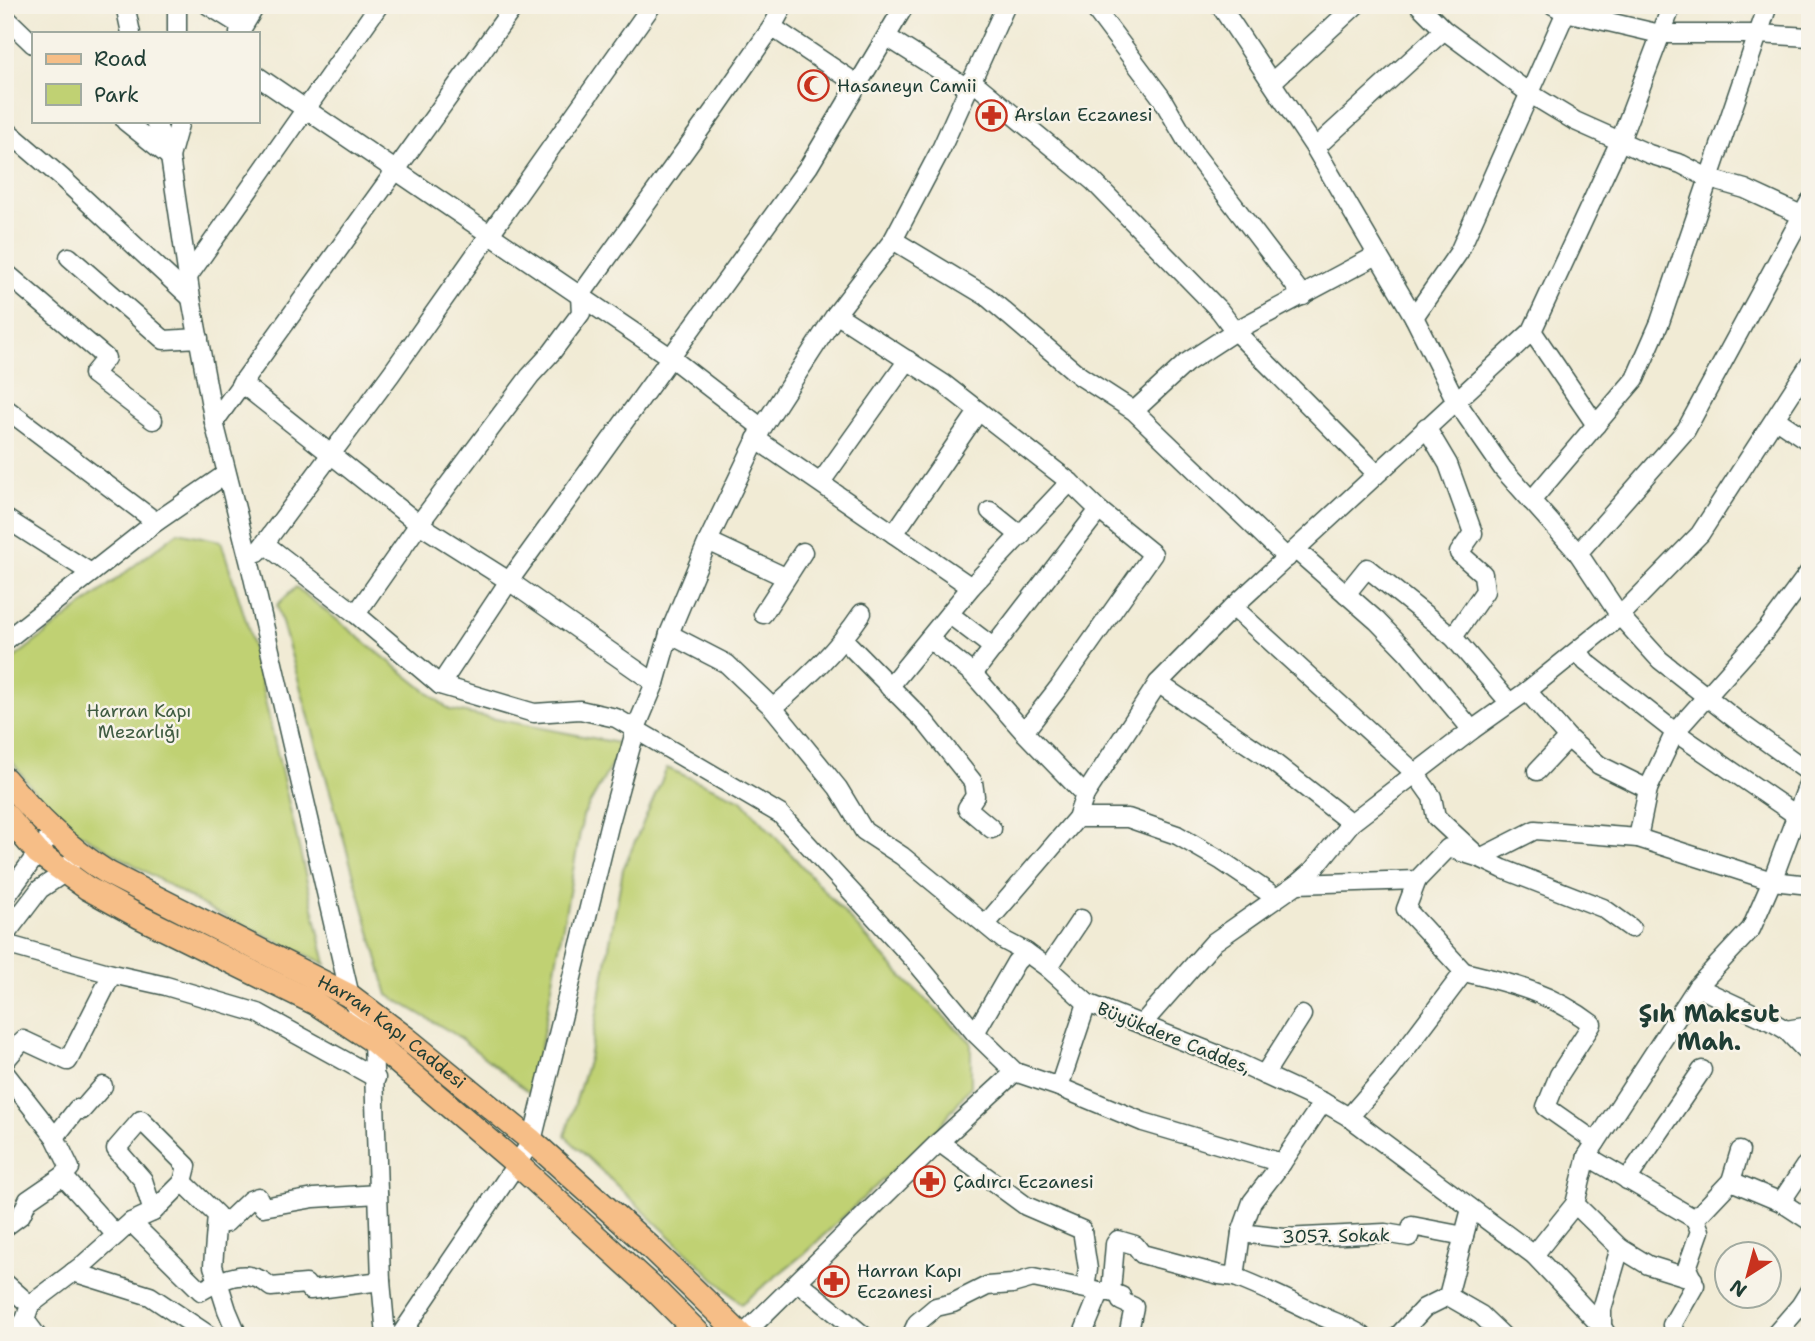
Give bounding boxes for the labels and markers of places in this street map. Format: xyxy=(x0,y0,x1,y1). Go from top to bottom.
mosque icon: Hasaneyn Camii xyxy=(797,69,831,103)
place label: Hasaneyn Camii xyxy=(837,74,977,98)
pharmacy icon: Arslan Eczanesi xyxy=(974,98,1008,132)
place label: Arslan Eczanesi xyxy=(1014,103,1153,127)
pharmacy icon: Çadırcı Eczanesi xyxy=(913,1165,947,1199)
place label: Çadırcı Eczanesi xyxy=(953,1170,1094,1194)
place label: Harran Kapı Eczanesi xyxy=(857,1259,962,1304)
pharmacy icon: Harran Kapı Eczanesi xyxy=(817,1264,851,1298)

